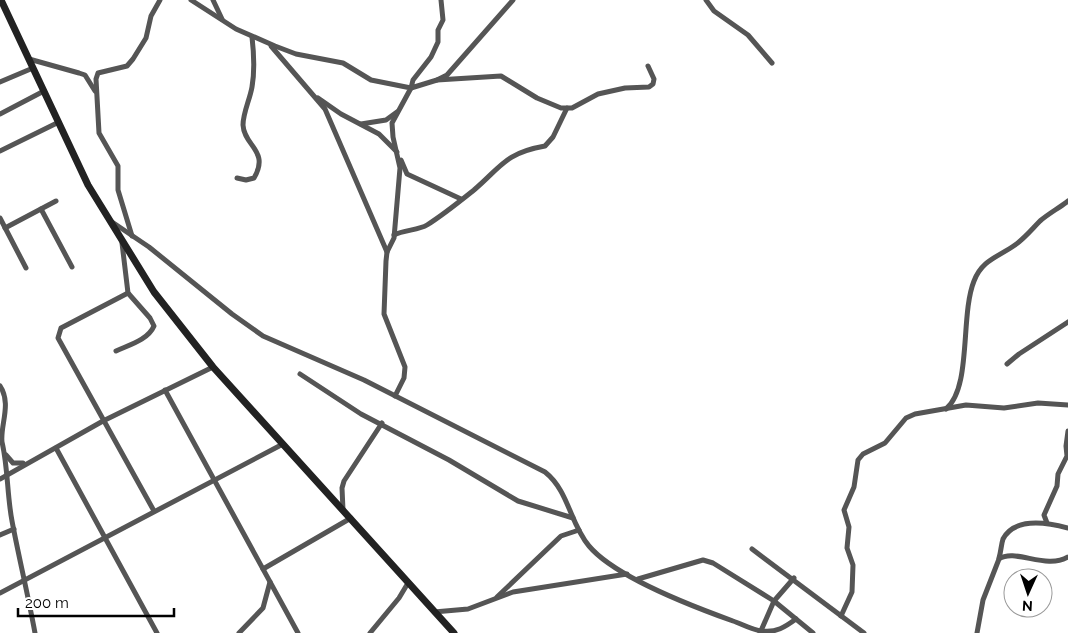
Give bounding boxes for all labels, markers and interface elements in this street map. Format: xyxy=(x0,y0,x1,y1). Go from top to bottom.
north arrow xyxy=(1003,568,1053,618)
scale bar xyxy=(18,586,174,618)
text: 200 m xyxy=(25,594,69,612)
text: N xyxy=(1022,598,1033,614)

